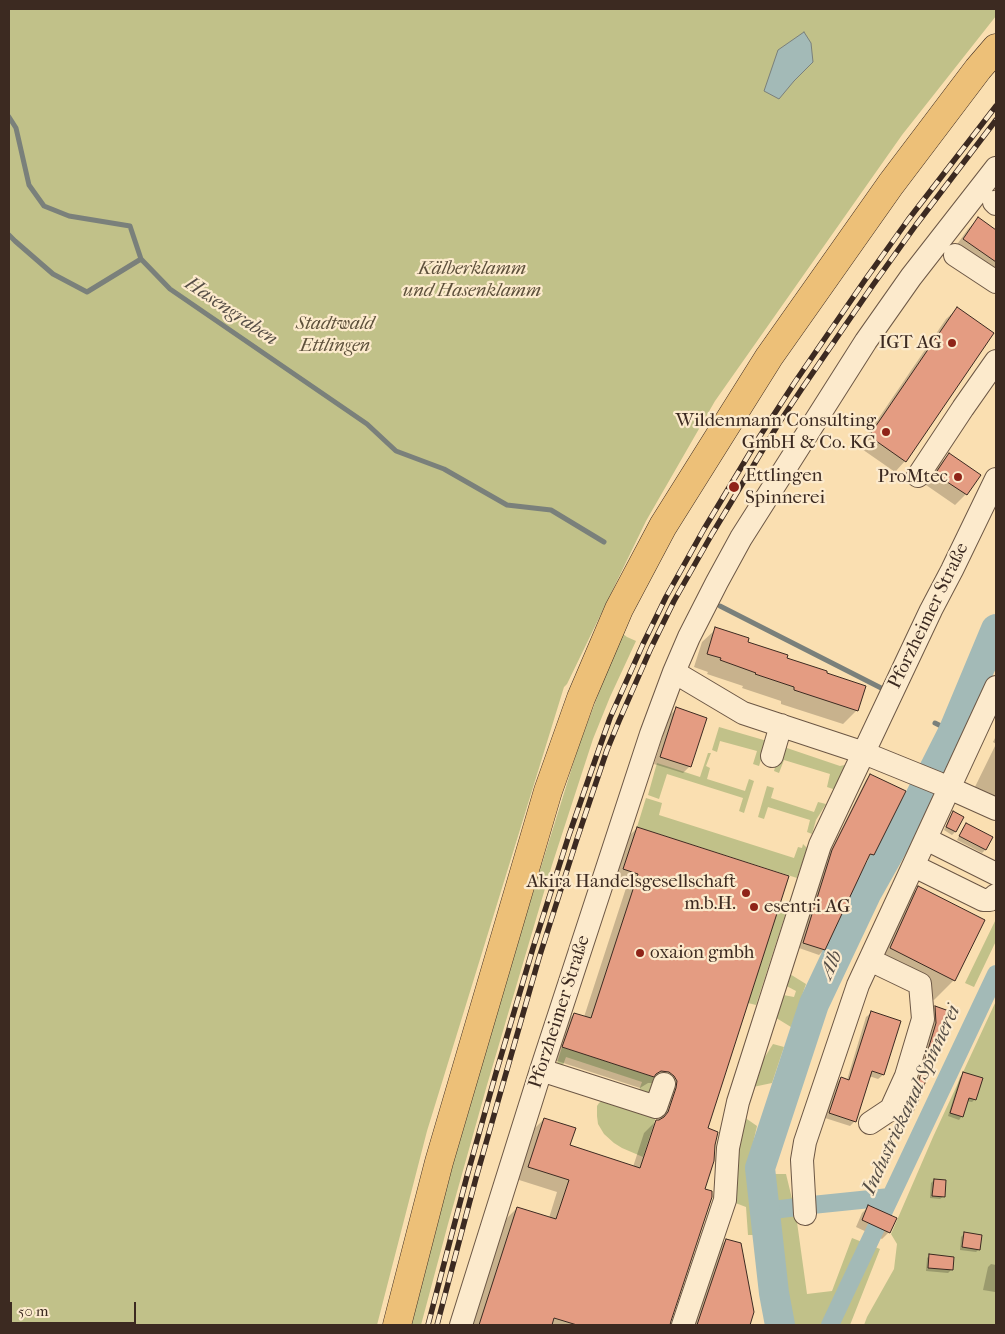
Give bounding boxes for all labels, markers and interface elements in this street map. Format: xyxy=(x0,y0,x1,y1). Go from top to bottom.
park label: Kälberklamm und Hasenklamm xyxy=(403,258,541,302)
water label: Hasengraben xyxy=(180,272,282,352)
park label: Stadtwald Ettlingen xyxy=(296,313,374,357)
place label: IGT AG xyxy=(879,332,942,354)
marker: IGT AG xyxy=(946,337,958,349)
place label: Wildenmann Consulting GmbH & Co. KG xyxy=(675,410,876,454)
marker: Wildenmann Consulting GmbH & Co. KG xyxy=(880,426,892,438)
place label: Ettlingen Spinnerei xyxy=(745,465,825,509)
place label: ProMtec xyxy=(877,466,948,488)
marker: ProMtec xyxy=(952,471,964,483)
marker: Ettlingen Spinnerei xyxy=(727,480,741,494)
street label: Pforzheimer Straße xyxy=(884,539,974,693)
place label: Akira Handelsgesellschaft m.b.H. xyxy=(526,871,736,915)
marker: Akira Handelsgesellschaft m.b.H. xyxy=(740,887,752,899)
place label: esentri AG xyxy=(764,896,851,918)
marker: esentri AG xyxy=(748,901,760,913)
street label: Pforzheimer Straße xyxy=(525,933,595,1091)
place label: oxaion gmbh xyxy=(650,942,754,964)
marker: oxaion gmbh xyxy=(634,947,646,959)
water label: Alb xyxy=(815,947,849,983)
water label: Industriekanal Spinnerei xyxy=(858,1002,966,1198)
scale bar xyxy=(12,1292,139,1324)
text: 50 m xyxy=(18,1302,48,1320)

